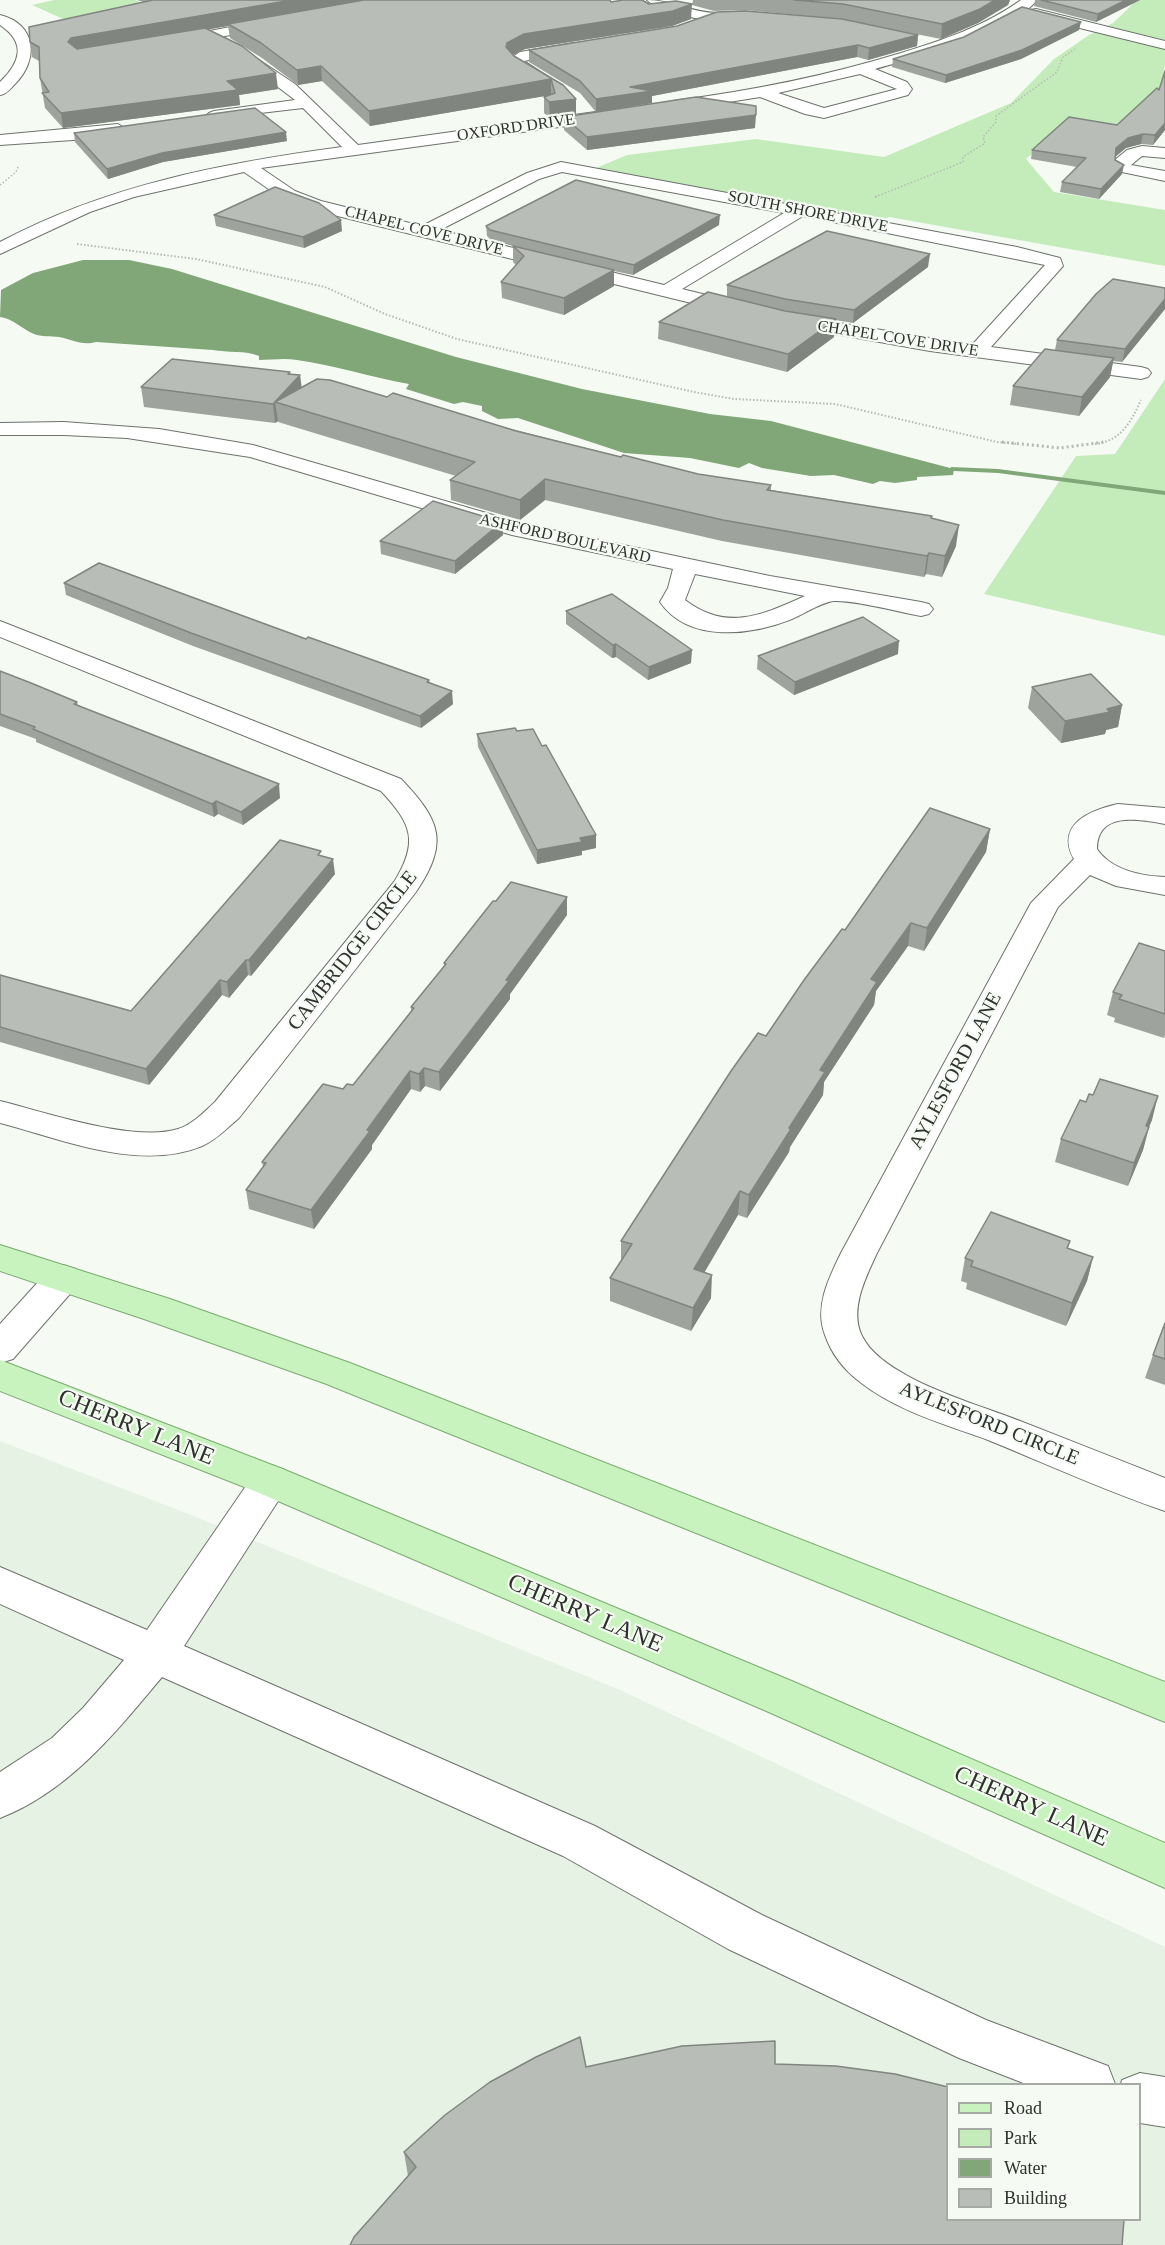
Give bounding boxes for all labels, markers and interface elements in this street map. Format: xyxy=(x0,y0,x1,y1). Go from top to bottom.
street label: OXFORD DRIVE xyxy=(456,110,576,146)
street label: SOUTH SHORE DRIVE xyxy=(726,187,890,237)
street label: CHAPEL COVE DRIVE xyxy=(343,202,505,260)
street label: CHAPEL COVE DRIVE xyxy=(816,317,980,361)
street label: ASHFORD BOULEVARD xyxy=(477,510,653,568)
street label: CAMBRIDGE CIRCLE xyxy=(283,866,423,1036)
street label: AYLESFORD LANE xyxy=(904,988,1008,1154)
street label: AYLESFORD CIRCLE xyxy=(895,1377,1083,1471)
street label: CHERRY LANE xyxy=(54,1384,218,1472)
street label: CHERRY LANE xyxy=(503,1568,667,1660)
street label: CHERRY LANE xyxy=(949,1760,1113,1854)
legend xyxy=(946,2083,1141,2221)
text: Road xyxy=(1004,2098,1042,2118)
text: Park xyxy=(1004,2128,1037,2148)
text: Water xyxy=(1004,2158,1047,2178)
text: Building xyxy=(1004,2188,1067,2208)

